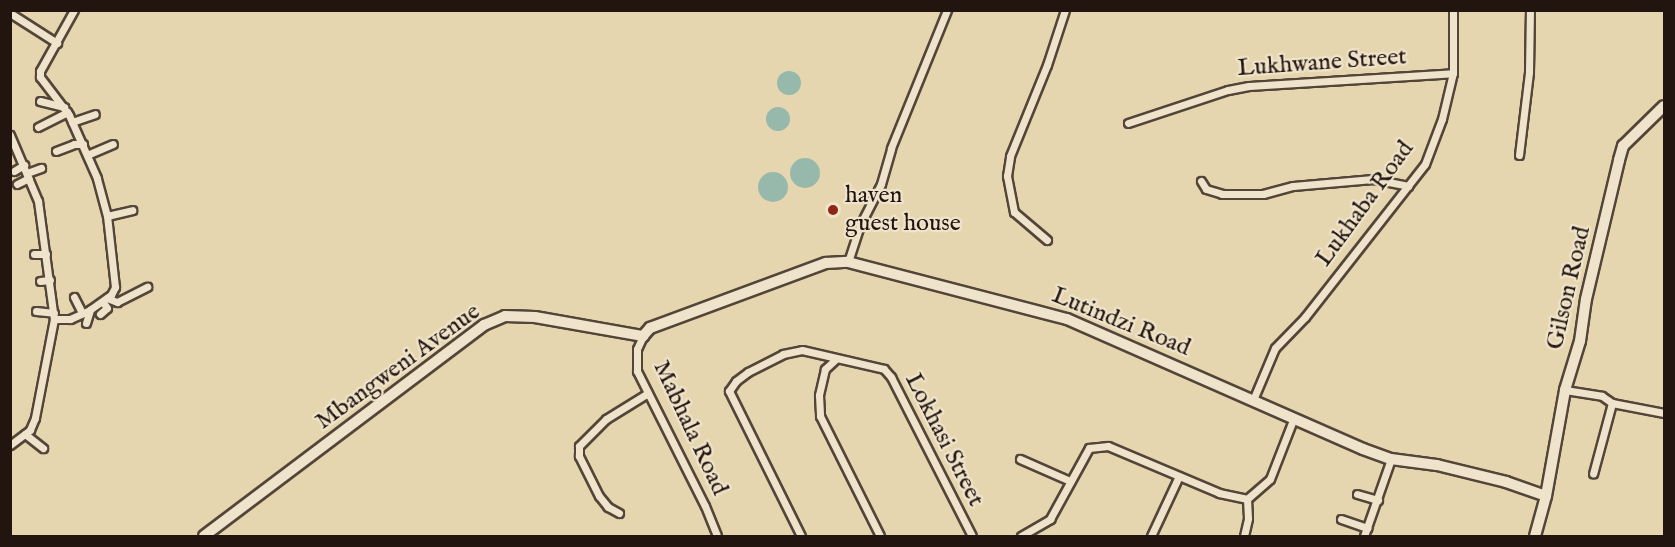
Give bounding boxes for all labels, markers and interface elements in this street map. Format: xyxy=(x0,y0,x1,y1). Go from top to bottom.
street label: Lukhwane Street xyxy=(1236,43,1408,83)
street label: Lukhaba Road xyxy=(1310,136,1420,272)
place label: haven guest house xyxy=(845,182,961,238)
marker: haven guest house xyxy=(826,203,840,217)
street label: Gilson Road xyxy=(1541,224,1597,352)
street label: Lutindzi Road xyxy=(1048,281,1194,363)
street label: Mbangweni Avenue xyxy=(310,298,486,436)
street label: Mabhala Road xyxy=(646,356,734,500)
street label: Lokhasi Street xyxy=(898,368,990,512)

